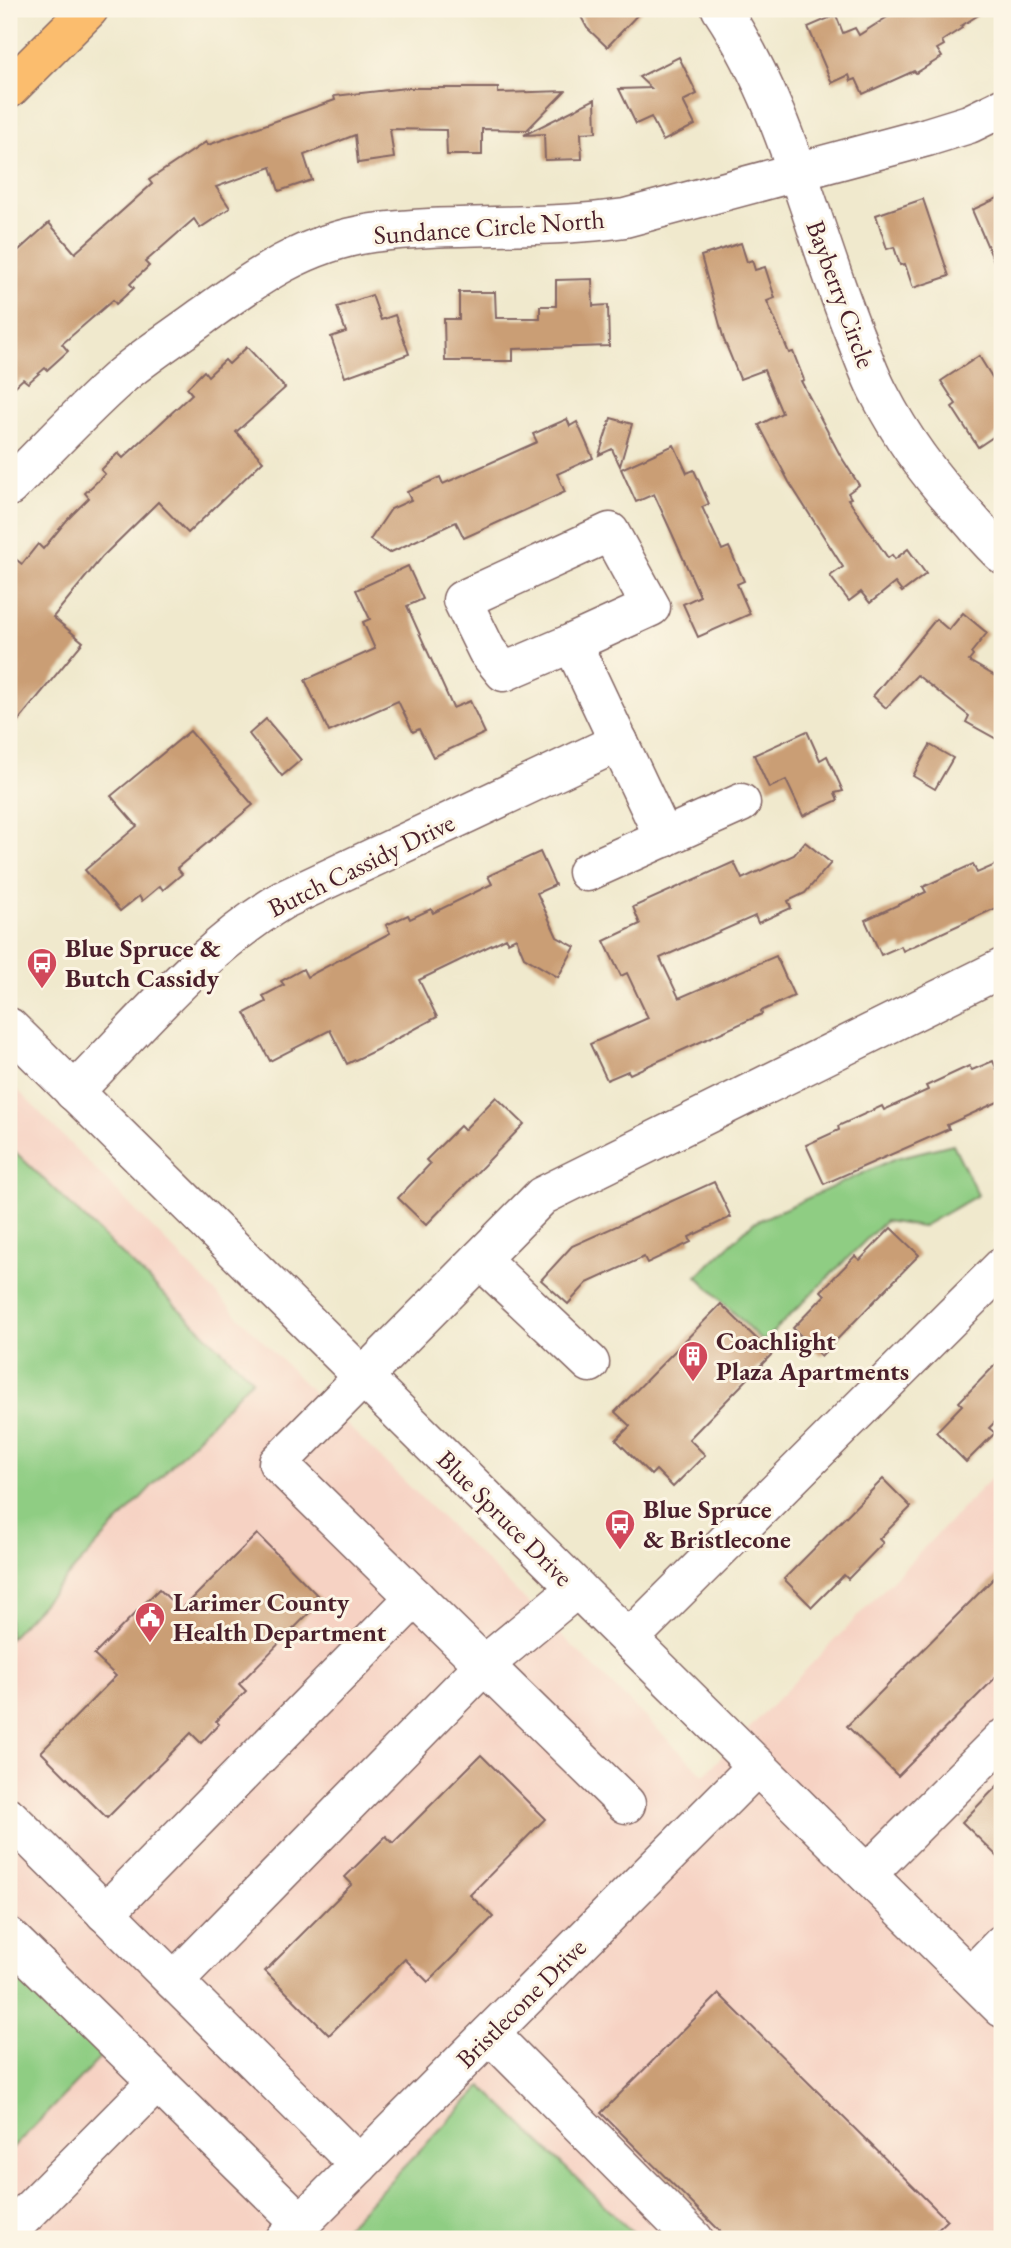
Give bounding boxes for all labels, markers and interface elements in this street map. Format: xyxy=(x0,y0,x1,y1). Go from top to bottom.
street label: Sundance Circle North xyxy=(372,202,606,252)
street label: Bayberry Circle xyxy=(799,215,883,373)
street label: Butch Cassidy Drive xyxy=(262,805,460,925)
place label: Blue Spruce & Butch Cassidy xyxy=(65,931,221,995)
bus stop icon: Blue Spruce & Butch Cassidy xyxy=(25,946,59,990)
place label: Coachlight Plaza Apartments xyxy=(716,1324,909,1388)
building icon: Coachlight Plaza Apartments xyxy=(676,1339,710,1383)
street label: Blue Spruce Drive xyxy=(430,1443,580,1593)
place label: Blue Spruce & Bristlecone xyxy=(643,1492,791,1556)
bus stop icon: Blue Spruce & Bristlecone xyxy=(603,1507,637,1551)
place label: Larimer County Health Department xyxy=(173,1585,386,1649)
public building icon: Larimer County Health Department xyxy=(133,1600,167,1644)
street label: Bristlecone Drive xyxy=(449,1931,593,2075)

